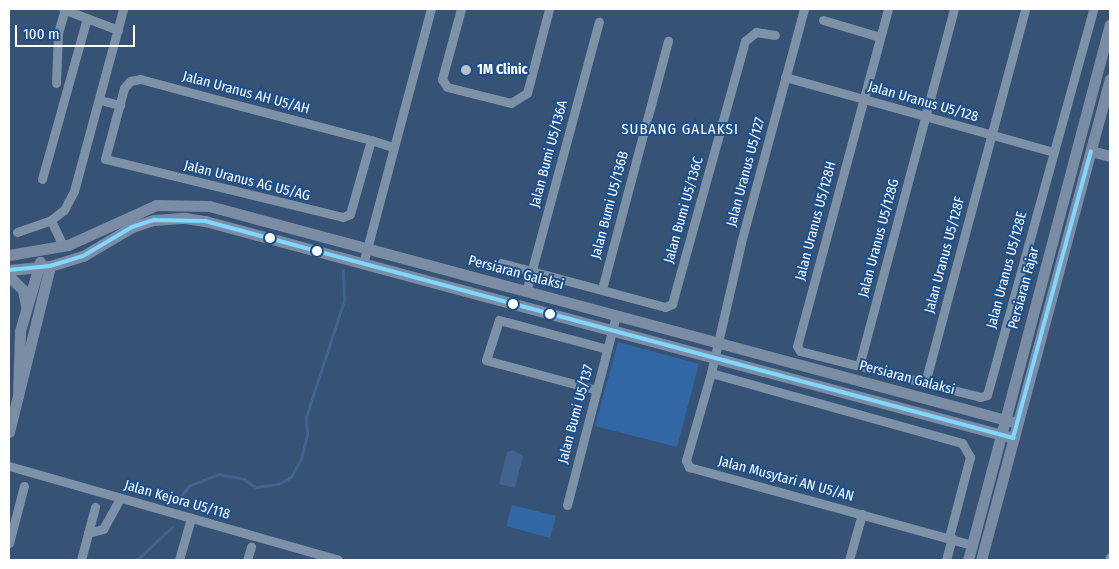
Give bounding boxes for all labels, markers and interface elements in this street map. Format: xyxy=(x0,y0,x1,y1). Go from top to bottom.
scale bar xyxy=(18,15,138,47)
text: 100 m xyxy=(23,25,60,43)
place label: 1M Clinic xyxy=(477,62,528,78)
marker: 1M Clinic xyxy=(459,63,473,77)
street label: Jalan Uranus AH U5/AH xyxy=(181,68,311,118)
street label: Jalan Uranus U5/128 xyxy=(866,78,980,126)
street label: Jalan Bumi U5/136A xyxy=(527,98,571,210)
street label: Jalan Uranus U5/127 xyxy=(723,115,769,229)
district label: SUBANG GALAKSI xyxy=(619,121,741,139)
street label: Jalan Bumi U5/136B xyxy=(588,149,632,261)
street label: Jalan Bumi U5/136C xyxy=(661,155,707,265)
street label: Jalan Uranus AG U5/AG xyxy=(182,157,312,205)
street label: Jalan Uranus U5/128H xyxy=(792,160,840,282)
street label: Jalan Uranus U5/128G xyxy=(855,177,903,299)
street label: Jalan Uranus U5/128F xyxy=(921,195,969,315)
street label: Jalan Uranus U5/128E xyxy=(983,210,1031,330)
unlabelled marker xyxy=(265,233,275,243)
street label: Persiaran Fajar xyxy=(1005,245,1043,331)
unlabelled marker xyxy=(312,246,322,256)
street label: Persiaran Galaksi xyxy=(466,252,566,294)
unlabelled marker xyxy=(508,299,518,309)
unlabelled marker xyxy=(545,309,555,319)
street label: Persiaran Galaksi xyxy=(857,357,957,399)
street label: Jalan Bumi U5/137 xyxy=(555,363,597,465)
street label: Jalan Musytari AN U5/AN xyxy=(716,453,856,505)
street label: Jalan Kejora U5/118 xyxy=(122,477,232,523)

